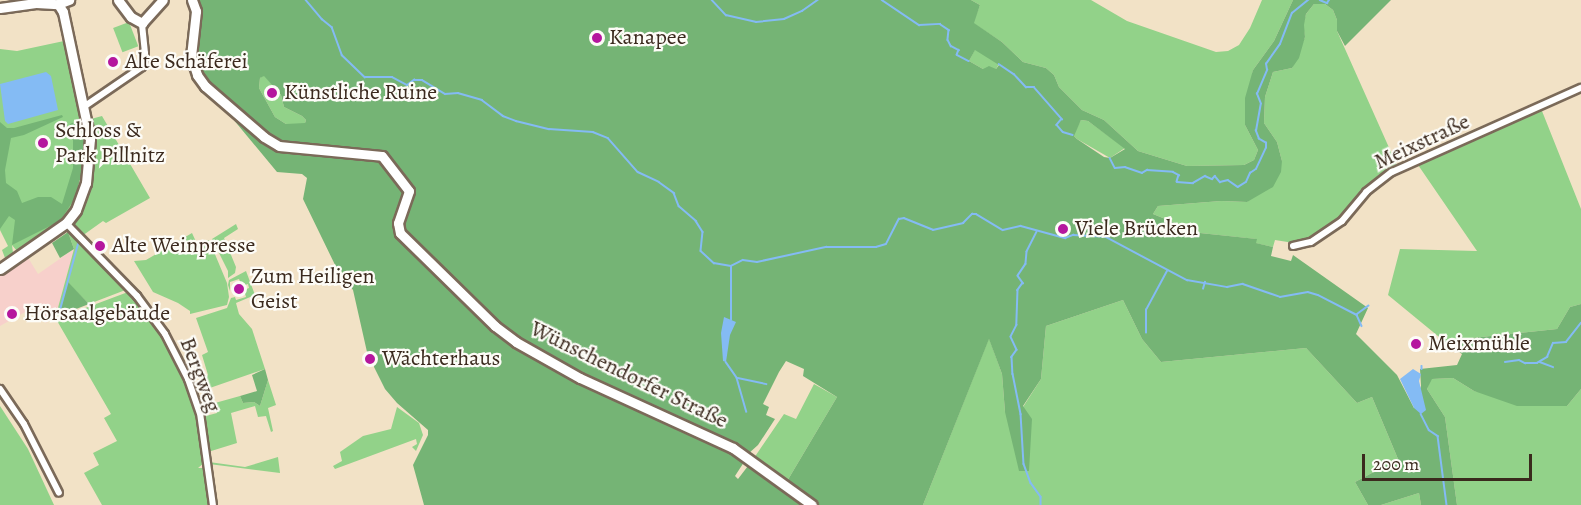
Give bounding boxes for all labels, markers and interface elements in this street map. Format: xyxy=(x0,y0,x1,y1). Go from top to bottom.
place label: Kanapee xyxy=(609,25,686,51)
marker: Kanapee xyxy=(590,31,604,45)
place label: Alte Schäferei xyxy=(125,49,248,75)
marker: Alte Schäferei xyxy=(106,55,120,69)
place label: Künstliche Ruine xyxy=(284,80,437,106)
marker: Künstliche Ruine xyxy=(265,86,279,100)
street label: Meixstraße xyxy=(1370,108,1474,176)
place label: Schloss & Park Pillnitz xyxy=(55,117,165,168)
marker: Schloss & Park Pillnitz xyxy=(36,136,50,150)
place label: Viele Brücken xyxy=(1075,216,1198,242)
marker: Viele Brücken xyxy=(1056,222,1070,236)
place label: Alte Weinpresse xyxy=(112,233,255,259)
marker: Alte Weinpresse xyxy=(93,239,107,253)
place label: Zum Heiligen Geist xyxy=(251,263,375,314)
marker: Zum Heiligen Geist xyxy=(232,282,246,296)
place label: Hörsaalgebäude xyxy=(24,301,170,327)
marker: Hörsaalgebäude xyxy=(5,307,19,321)
street label: Wünschendorfer Straße xyxy=(526,316,732,434)
place label: Meixmühle xyxy=(1428,331,1530,357)
street label: Bergweg xyxy=(174,334,226,416)
marker: Meixmühle xyxy=(1409,337,1423,351)
place label: Wächterhaus xyxy=(382,346,500,372)
marker: Wächterhaus xyxy=(363,352,377,366)
scale bar xyxy=(1365,442,1534,480)
text: 200 m xyxy=(1373,452,1419,476)

